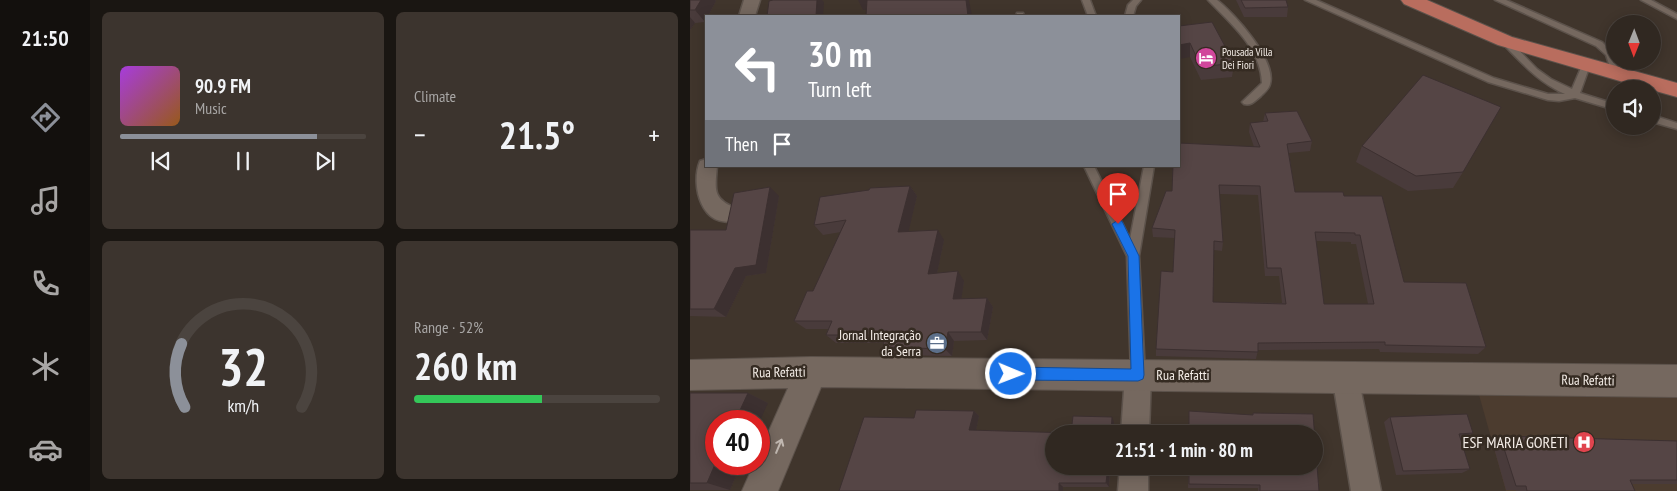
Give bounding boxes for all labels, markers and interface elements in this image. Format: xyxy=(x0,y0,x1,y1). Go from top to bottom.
north arrow xyxy=(1606,15,1661,70)
map controls xyxy=(1606,15,1661,135)
text: 21:50 xyxy=(21,24,69,52)
text: 30 m xyxy=(808,31,872,77)
icon: left xyxy=(725,35,790,100)
place label: Pousada Villa Dei Fiori xyxy=(1222,45,1273,72)
hotel icon: Pousada Villa Dei Fiori xyxy=(1194,46,1218,70)
text: 90.9 FM xyxy=(195,74,251,98)
text: Turn left xyxy=(808,75,872,103)
button: sound xyxy=(1606,80,1661,135)
text: Climate xyxy=(414,86,456,106)
text: Music xyxy=(195,98,227,118)
icon: directions xyxy=(28,100,63,135)
text: 21.5° xyxy=(499,110,575,159)
text: − xyxy=(414,116,426,153)
text: + xyxy=(648,116,660,153)
icon: arrive xyxy=(768,130,796,158)
text: Then xyxy=(725,132,758,156)
icon: previous xyxy=(147,147,175,175)
icon: pause xyxy=(229,147,257,175)
icon: next xyxy=(311,147,339,175)
pin xyxy=(1097,173,1139,224)
icon: arrive xyxy=(1104,180,1132,208)
icon: music xyxy=(28,183,63,218)
icon: phone xyxy=(28,266,63,301)
text: Range · 52% xyxy=(414,317,483,337)
place label: Jornal Integração da Serra xyxy=(838,326,921,360)
office icon: Jornal Integração da Serra xyxy=(925,331,949,355)
text: 32 xyxy=(218,333,268,400)
text: 260 km xyxy=(414,341,517,390)
position arrow xyxy=(984,347,1036,399)
icon: climate xyxy=(28,349,63,384)
street label: Rua Refatti xyxy=(752,363,806,381)
street label: Rua Refatti xyxy=(1156,366,1210,384)
street label: Rua Refatti xyxy=(1561,371,1615,389)
text: km/h xyxy=(227,394,259,417)
speed limit sign: 40 xyxy=(705,410,770,475)
hospital icon: ESF MARIA GORETI xyxy=(1572,430,1596,454)
icon: car xyxy=(28,432,63,467)
place label: ESF MARIA GORETI xyxy=(1463,432,1568,452)
text: 21:51 · 1 min · 80 m xyxy=(1115,438,1253,462)
one-way arrow xyxy=(775,439,785,454)

